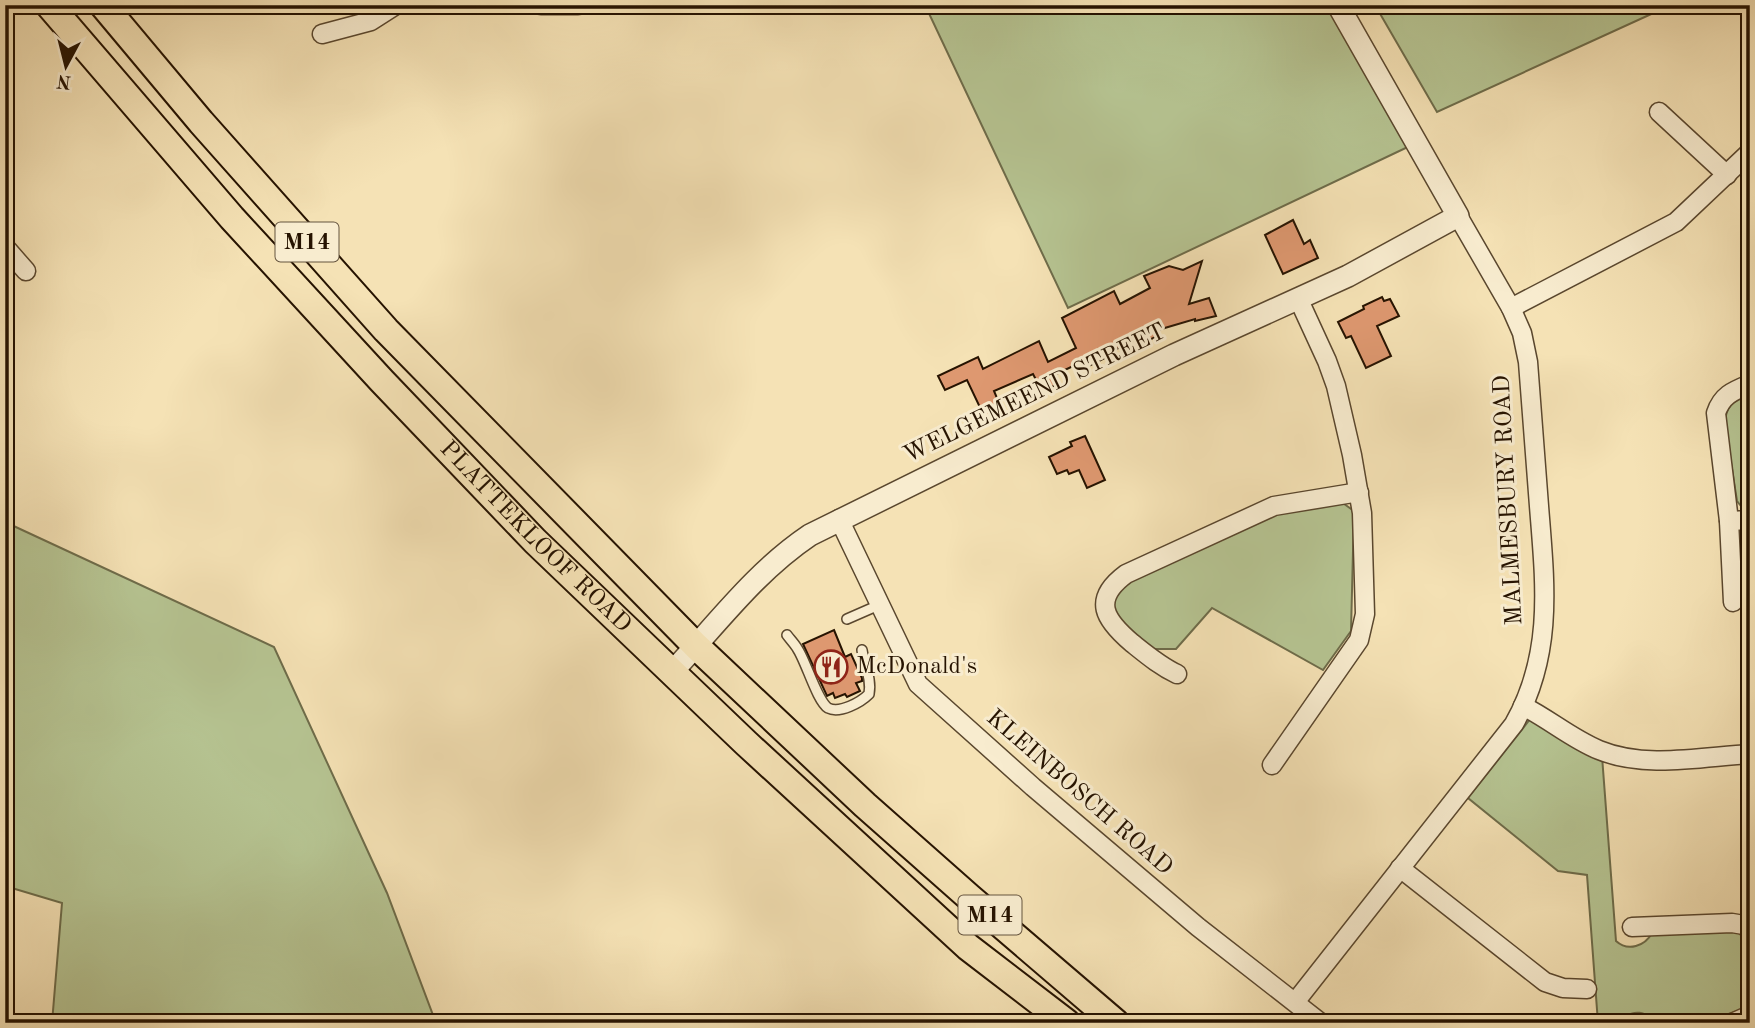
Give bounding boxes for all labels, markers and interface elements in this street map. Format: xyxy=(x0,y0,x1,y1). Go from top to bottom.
north arrow xyxy=(32,32,102,102)
text: N xyxy=(55,70,73,91)
road number: M14 xyxy=(276,222,338,262)
street label: WELGEMEEND STREET xyxy=(900,320,1170,468)
street label: MALMESBURY ROAD xyxy=(1490,374,1528,626)
street label: PLATTEKLOOF ROAD xyxy=(435,437,635,638)
restaurant icon: McDonald's xyxy=(812,648,850,686)
place label: McDonald's xyxy=(856,655,977,679)
street label: KLEINBOSCH ROAD xyxy=(981,706,1177,880)
road number: M14 xyxy=(958,896,1021,934)

